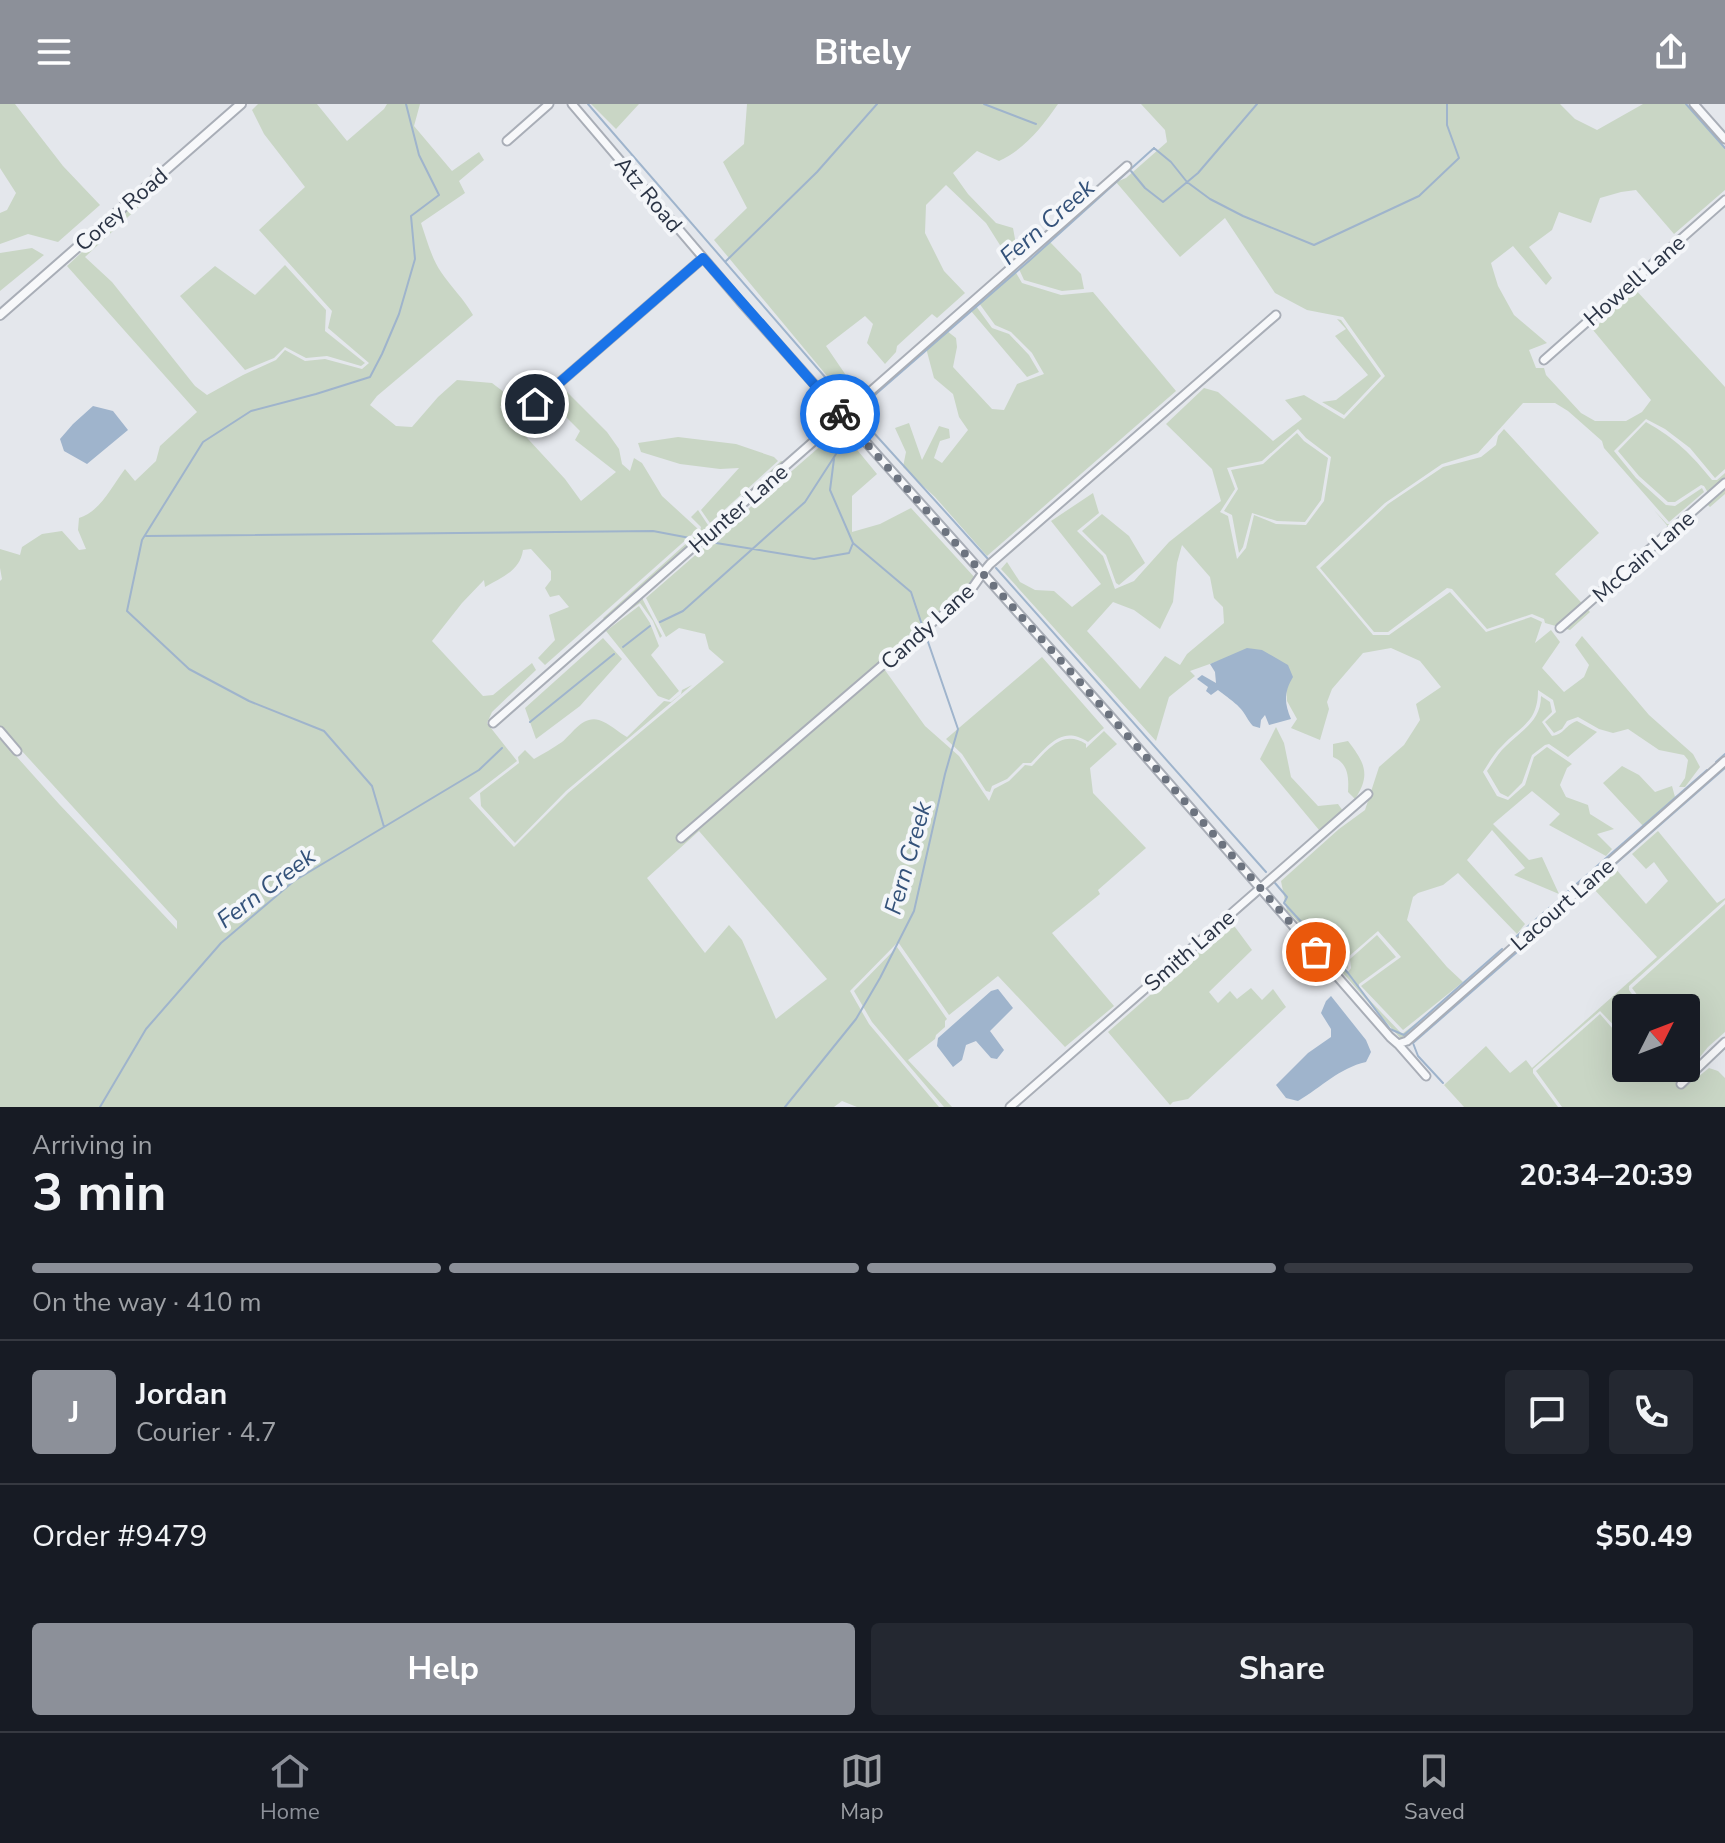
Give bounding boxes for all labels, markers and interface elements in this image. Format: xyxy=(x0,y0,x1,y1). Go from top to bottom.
text: Bitely xyxy=(814,28,911,77)
icon: menu xyxy=(32,30,76,74)
icon: share xyxy=(1649,30,1693,74)
street label: Atz Road xyxy=(608,150,689,239)
street label: Corey Road xyxy=(69,161,174,258)
water label: Fern Creek xyxy=(993,171,1102,272)
street label: Howell Lane xyxy=(1578,228,1692,333)
pin xyxy=(501,370,569,438)
courier xyxy=(800,374,880,454)
icon: home xyxy=(513,382,557,426)
icon: bike xyxy=(818,392,862,436)
street label: Hunter Lane xyxy=(683,457,795,560)
street label: McCain Lane xyxy=(1586,504,1701,609)
street label: Candy Lane xyxy=(874,577,981,677)
water label: Fern Creek xyxy=(877,797,940,918)
water label: Fern Creek xyxy=(210,840,323,936)
street label: Lacourt Lane xyxy=(1505,852,1621,958)
street label: Smith Lane xyxy=(1138,903,1241,999)
pin xyxy=(1282,918,1350,986)
icon: bag xyxy=(1294,930,1338,974)
north arrow xyxy=(1612,994,1700,1082)
map controls xyxy=(1612,994,1700,1082)
text: Arriving in xyxy=(32,1128,153,1163)
text: 20:34–20:39 xyxy=(1519,1155,1693,1196)
text: 3 min xyxy=(32,1157,167,1228)
text: On the way · 410 m xyxy=(32,1285,261,1320)
button: chat xyxy=(1505,1370,1589,1454)
button: phone xyxy=(1609,1370,1693,1454)
text: Jordan xyxy=(136,1374,227,1415)
text: J xyxy=(69,1392,79,1433)
text: Courier · 4.7 xyxy=(136,1415,277,1450)
text: Order #9479 xyxy=(32,1516,207,1557)
text: $50.49 xyxy=(1596,1516,1693,1557)
button: Help xyxy=(32,1623,855,1715)
button: Share xyxy=(871,1623,1693,1715)
tab: Home xyxy=(260,1749,320,1827)
tab: Map xyxy=(840,1749,884,1827)
tab: Saved xyxy=(1404,1749,1465,1827)

